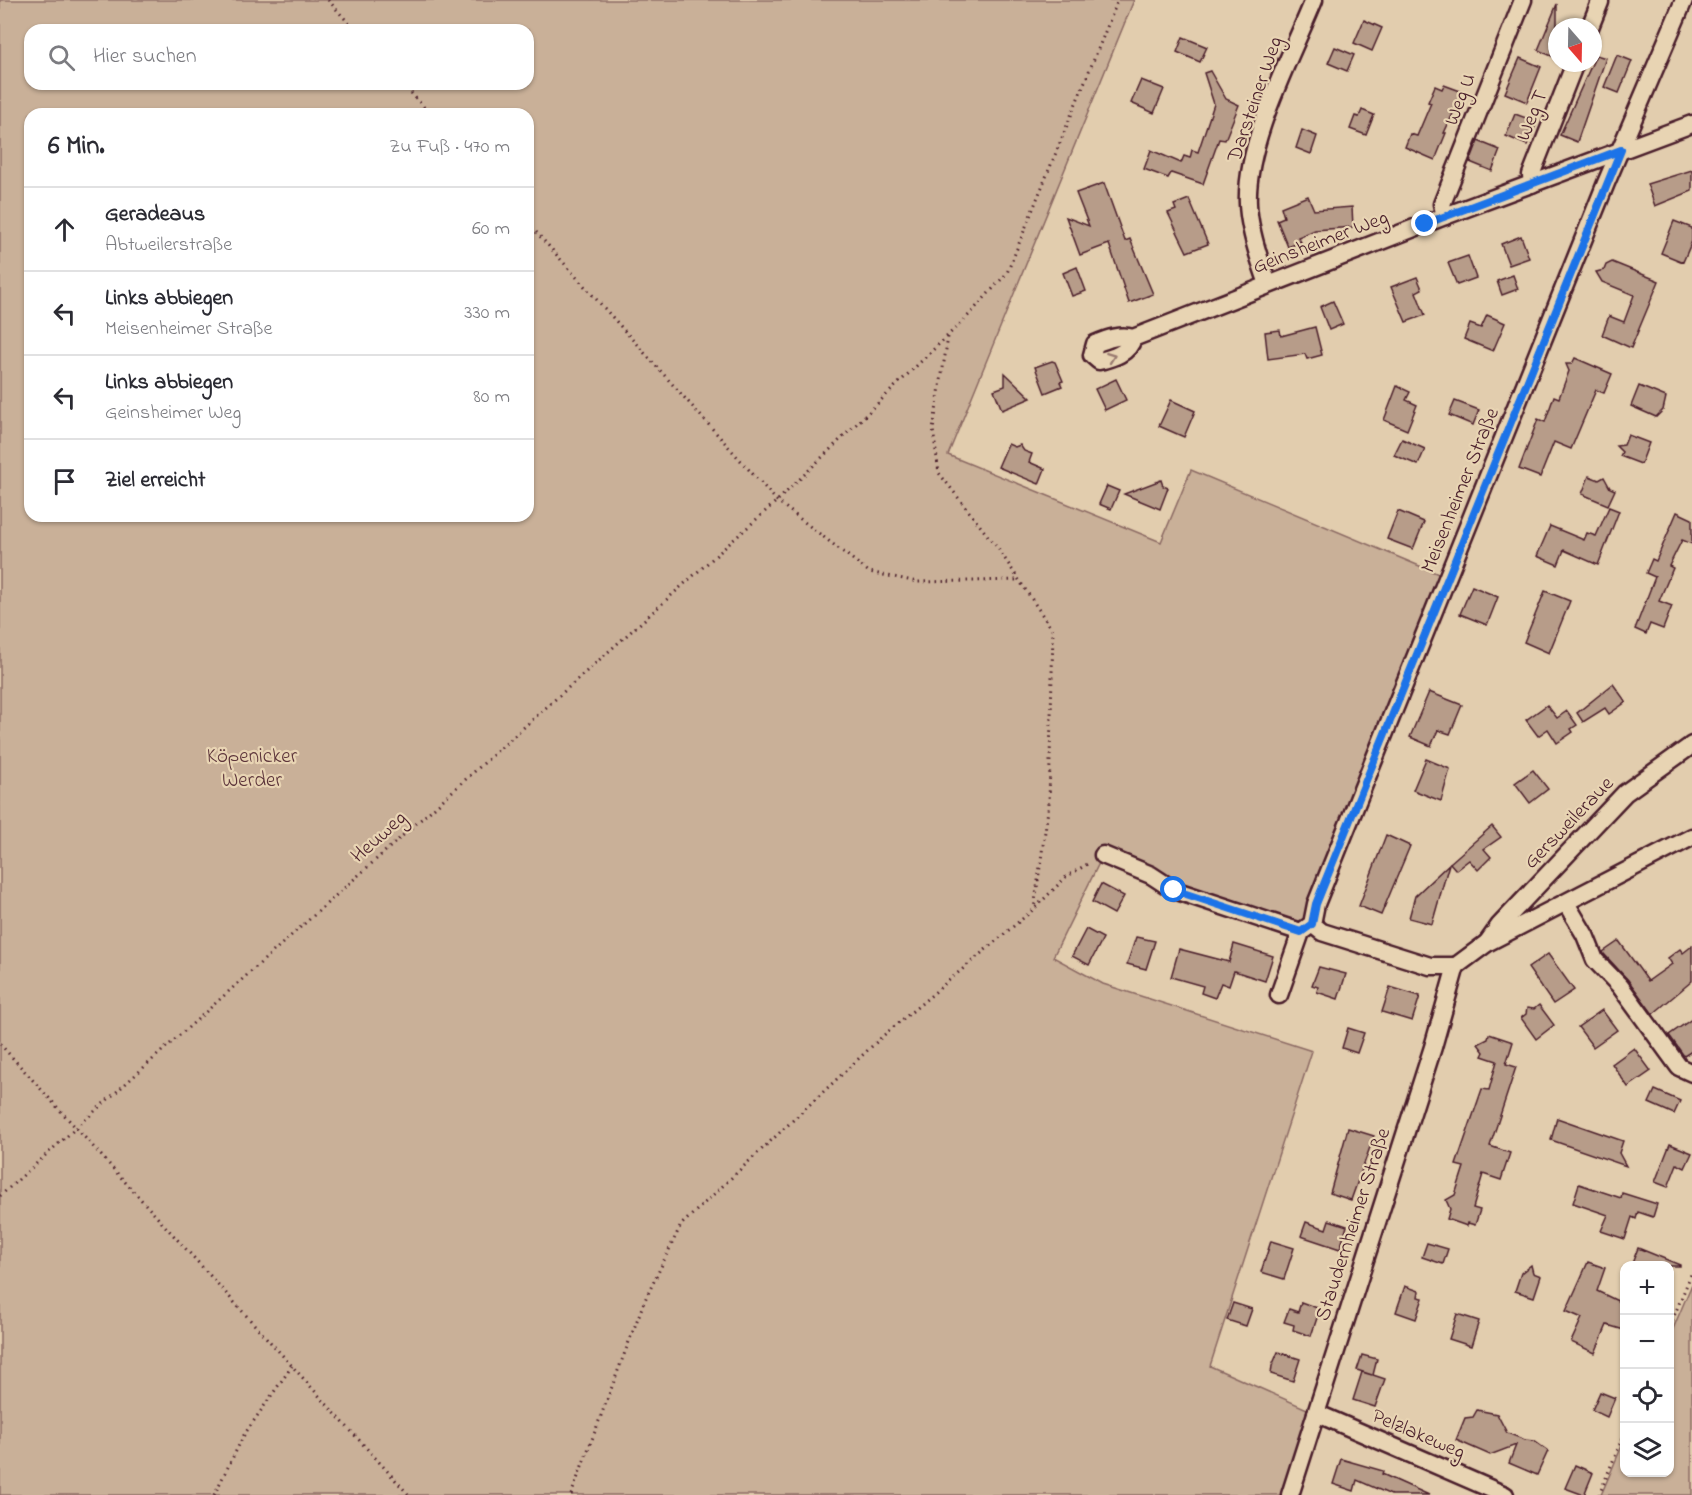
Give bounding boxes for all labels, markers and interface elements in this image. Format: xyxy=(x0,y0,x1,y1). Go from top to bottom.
north arrow xyxy=(1548,18,1602,72)
search box xyxy=(24,24,534,90)
street label: Darsteiner Weg xyxy=(1220,33,1293,168)
icon: search xyxy=(45,41,78,74)
text: Hier suchen xyxy=(93,41,197,73)
street label: Weg U xyxy=(1437,69,1486,131)
street label: Weg T xyxy=(1509,86,1558,146)
text: 6 Min. xyxy=(48,128,105,166)
text: Zu Fuß · 470 m xyxy=(389,133,510,162)
text: Geradeaus xyxy=(105,199,205,231)
street label: Geinsheimer Weg xyxy=(1249,203,1394,284)
route end xyxy=(1411,210,1437,236)
icon: ahead xyxy=(48,213,81,246)
text: 60 m xyxy=(472,215,510,244)
text: Abtweilerstraße xyxy=(105,231,232,260)
text: Links abbiegen xyxy=(105,283,233,315)
icon: left xyxy=(48,297,81,330)
text: 330 m xyxy=(464,299,510,328)
text: Meisenheimer Straße xyxy=(105,315,272,344)
one-way arrow xyxy=(1105,351,1115,364)
text: Links abbiegen xyxy=(105,367,233,399)
icon: left xyxy=(48,381,81,414)
text: 80 m xyxy=(473,383,510,412)
text: Geinsheimer Weg xyxy=(105,399,241,428)
street label: Meisenheimer Straße xyxy=(1414,403,1508,578)
icon: arrive xyxy=(48,465,81,498)
text: Ziel erreicht xyxy=(105,465,205,497)
park label: Köpenicker Werder xyxy=(207,742,298,796)
street label: Gersweileraue xyxy=(1517,770,1622,877)
street label: Heuweg xyxy=(345,804,415,872)
route start xyxy=(1160,876,1186,902)
street label: Staudernheimer Straße xyxy=(1309,1124,1399,1325)
map controls xyxy=(1620,1261,1674,1477)
button: + xyxy=(1620,1261,1674,1315)
button: − xyxy=(1620,1315,1674,1369)
button: locate xyxy=(1620,1369,1674,1423)
street label: Pelzlakeweg xyxy=(1366,1402,1470,1470)
button: layers xyxy=(1620,1423,1674,1477)

